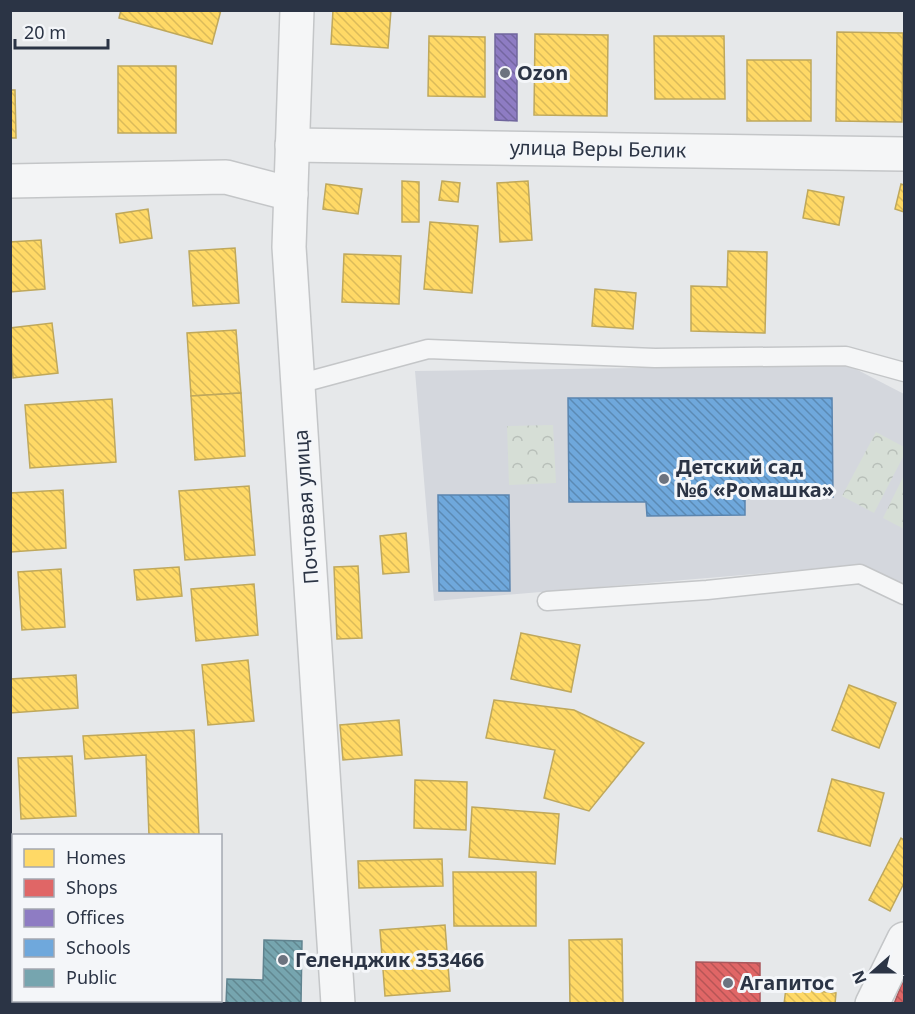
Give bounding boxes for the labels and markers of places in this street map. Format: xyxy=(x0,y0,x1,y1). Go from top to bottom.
place label: Ozon xyxy=(517,59,568,86)
marker: Ozon xyxy=(498,66,512,80)
place label: Детский сад №6 «Ромашка» xyxy=(676,453,834,503)
marker: Детский сад №6 «Ромашка» xyxy=(657,472,671,486)
place label: Геленджик 353466 xyxy=(295,946,484,973)
marker: Геленджик 353466 xyxy=(276,953,290,967)
place label: Агапитос xyxy=(740,969,835,996)
marker: Агапитос xyxy=(721,976,735,990)

